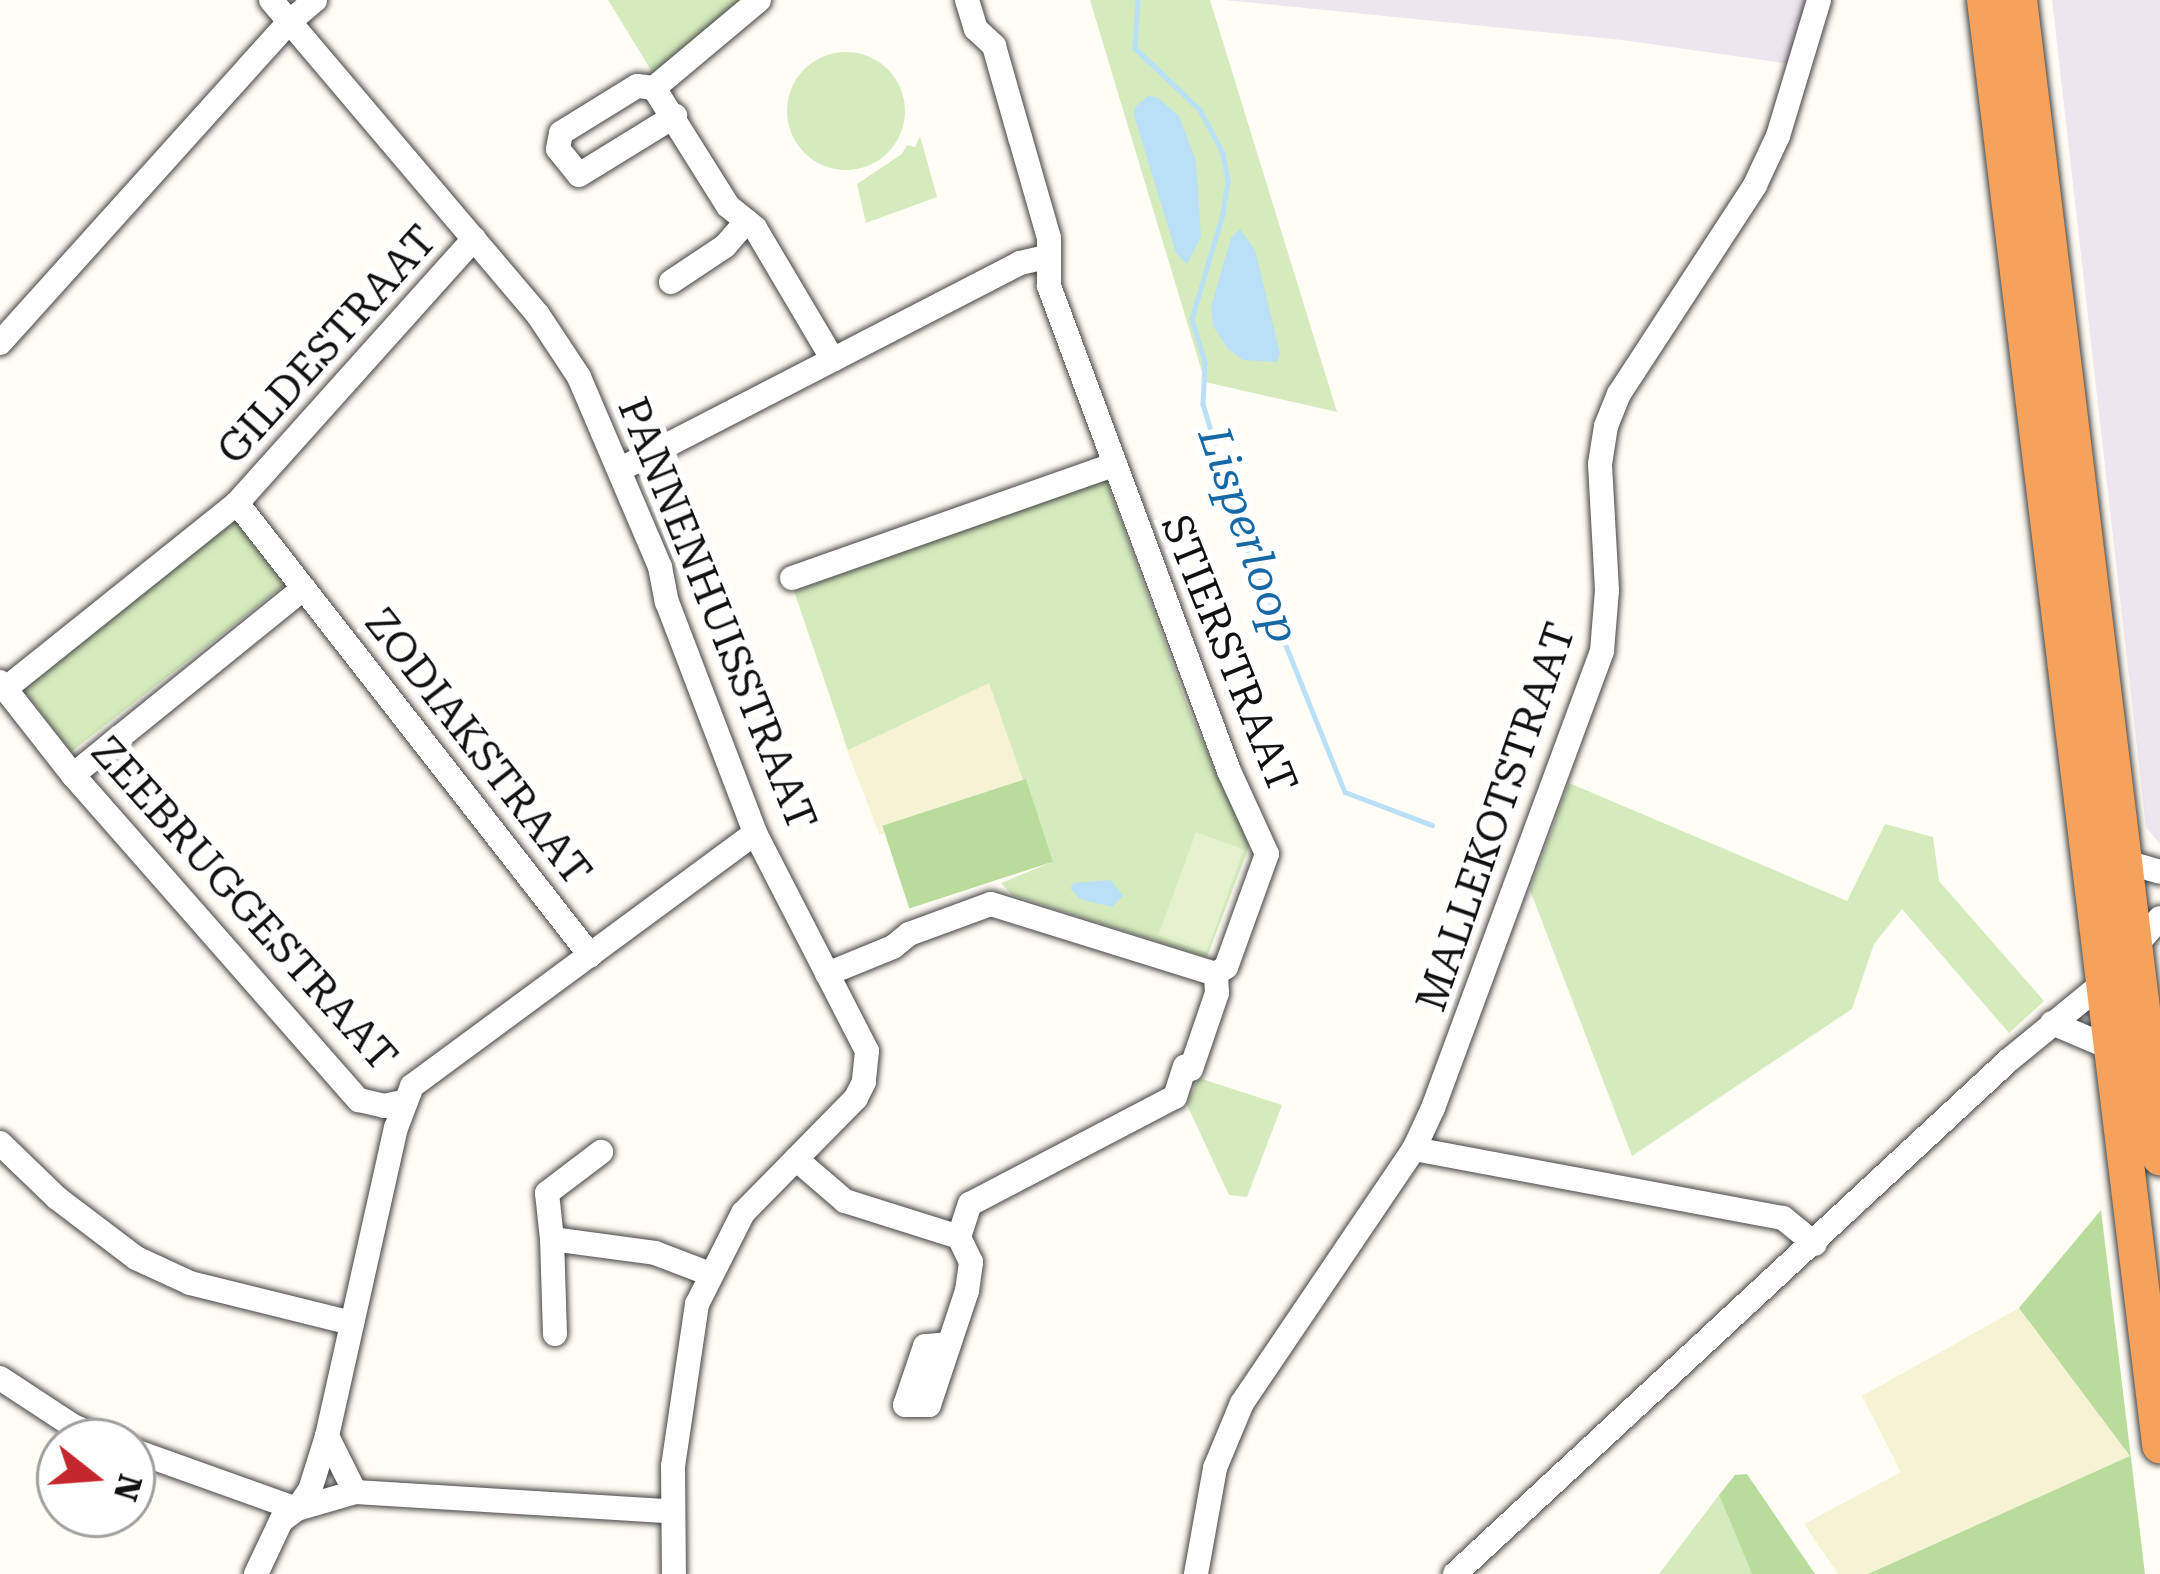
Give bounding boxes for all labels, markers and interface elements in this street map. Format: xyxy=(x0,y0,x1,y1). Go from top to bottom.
street label: GILDESTRAAT xyxy=(207,215,447,475)
street label: PANNENHUISSTRAAT xyxy=(607,390,827,838)
water label: Lisperloop xyxy=(1187,420,1311,650)
street label: STIERSTRAAT xyxy=(1150,508,1308,800)
street label: ZODIAKSTRAAT xyxy=(354,599,602,895)
street label: MALLEKOTSTRAAT xyxy=(1406,616,1586,1018)
street label: ZEEBRUGGESTRAAT xyxy=(81,727,407,1081)
north arrow xyxy=(36,1418,156,1538)
text: N xyxy=(106,1470,150,1506)

